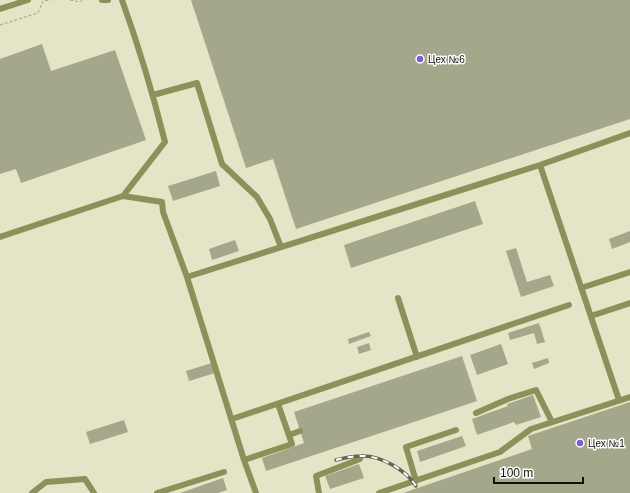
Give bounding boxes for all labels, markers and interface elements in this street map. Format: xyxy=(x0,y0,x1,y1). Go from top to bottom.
marker: Цех №6 xyxy=(415,54,425,64)
place label: Цех №6 xyxy=(428,54,465,65)
marker: Цех №1 xyxy=(575,438,585,448)
place label: Цех №1 xyxy=(588,438,625,449)
scale bar xyxy=(494,459,583,485)
text: 100 m xyxy=(500,466,533,480)

